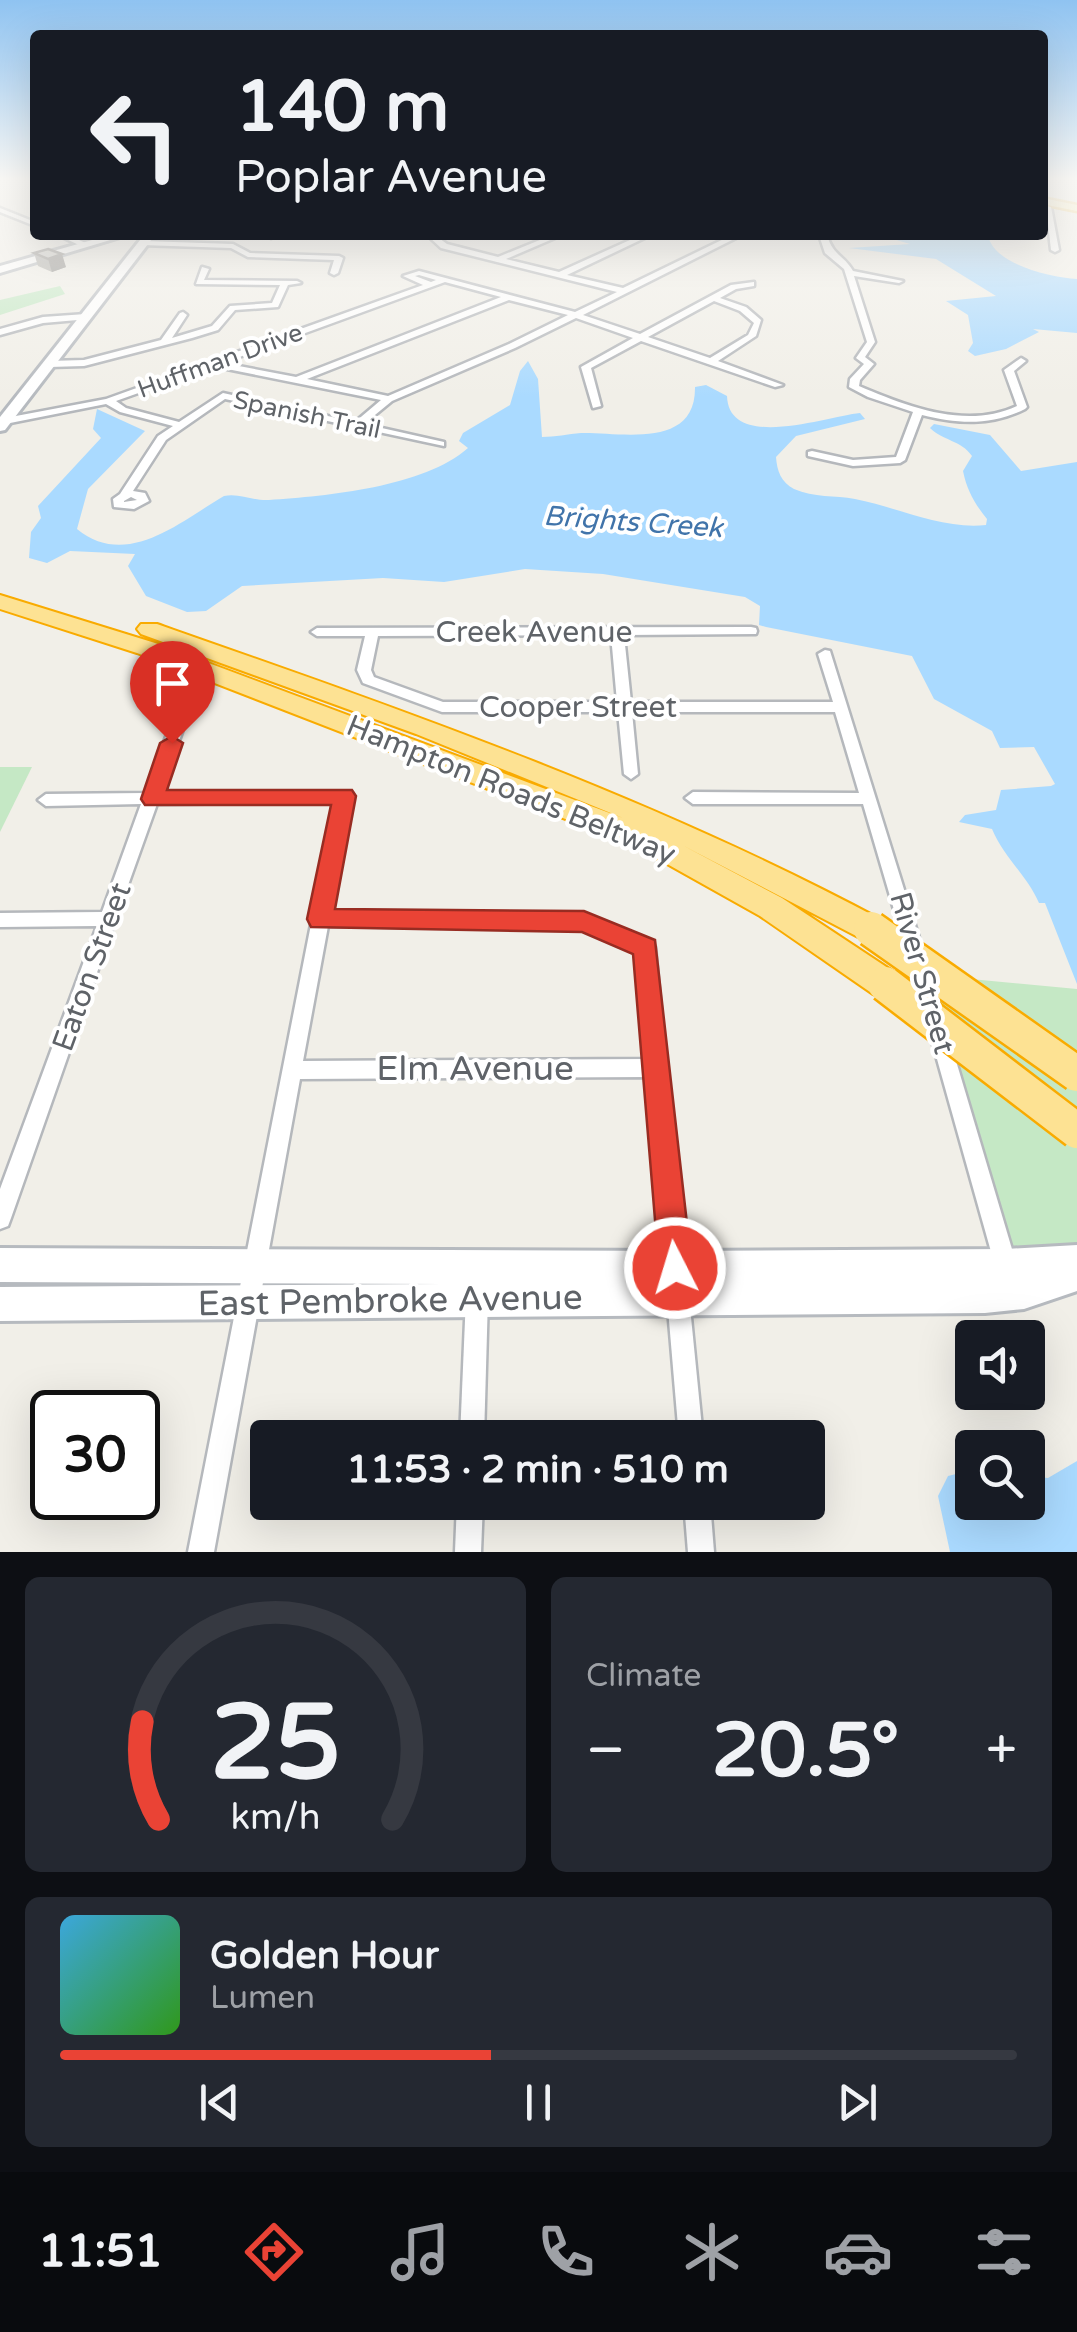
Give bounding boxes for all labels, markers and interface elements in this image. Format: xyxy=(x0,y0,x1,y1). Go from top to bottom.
text: 140 m xyxy=(235,66,449,150)
icon: left xyxy=(70,70,200,200)
text: Poplar Avenue xyxy=(235,151,547,205)
street label: Huffman Drive xyxy=(133,317,307,405)
street label: Spanish Trail xyxy=(231,385,383,445)
water label: Brights Creek xyxy=(542,499,725,545)
street label: Creek Avenue xyxy=(435,614,633,651)
pin xyxy=(130,641,215,744)
icon: arrive xyxy=(145,656,200,711)
street label: Cooper Street xyxy=(479,689,677,726)
street label: Hampton Roads Beltway xyxy=(341,707,681,873)
street label: Eaton Street xyxy=(44,878,140,1056)
street label: River Street xyxy=(881,888,963,1058)
street label: Elm Avenue xyxy=(376,1048,574,1090)
position arrow xyxy=(623,1216,727,1320)
street label: East Pembroke Avenue xyxy=(197,1277,583,1325)
map controls xyxy=(955,1320,1045,1520)
button: sound xyxy=(955,1320,1045,1410)
speed limit sign: 30 xyxy=(30,1390,160,1520)
button: search xyxy=(955,1430,1045,1520)
text: 11:53 · 2 min · 510 m xyxy=(346,1447,729,1493)
text: Climate xyxy=(586,1657,701,1695)
text: 25 xyxy=(210,1682,341,1807)
text: 20.5° xyxy=(712,1706,899,1796)
text: − xyxy=(586,1718,625,1784)
text: + xyxy=(986,1718,1017,1784)
text: km/h xyxy=(231,1796,320,1839)
text: Golden Hour xyxy=(210,1933,439,1979)
text: Lumen xyxy=(210,1979,315,2017)
icon: previous xyxy=(192,2075,247,2130)
icon: pause xyxy=(511,2075,566,2130)
icon: next xyxy=(830,2075,885,2130)
icon: directions xyxy=(239,2217,309,2287)
icon: music xyxy=(385,2217,455,2287)
icon: phone xyxy=(531,2217,601,2287)
icon: climate xyxy=(677,2217,747,2287)
icon: car xyxy=(823,2217,893,2287)
icon: filters xyxy=(969,2217,1039,2287)
text: 11:51 xyxy=(38,2225,163,2279)

